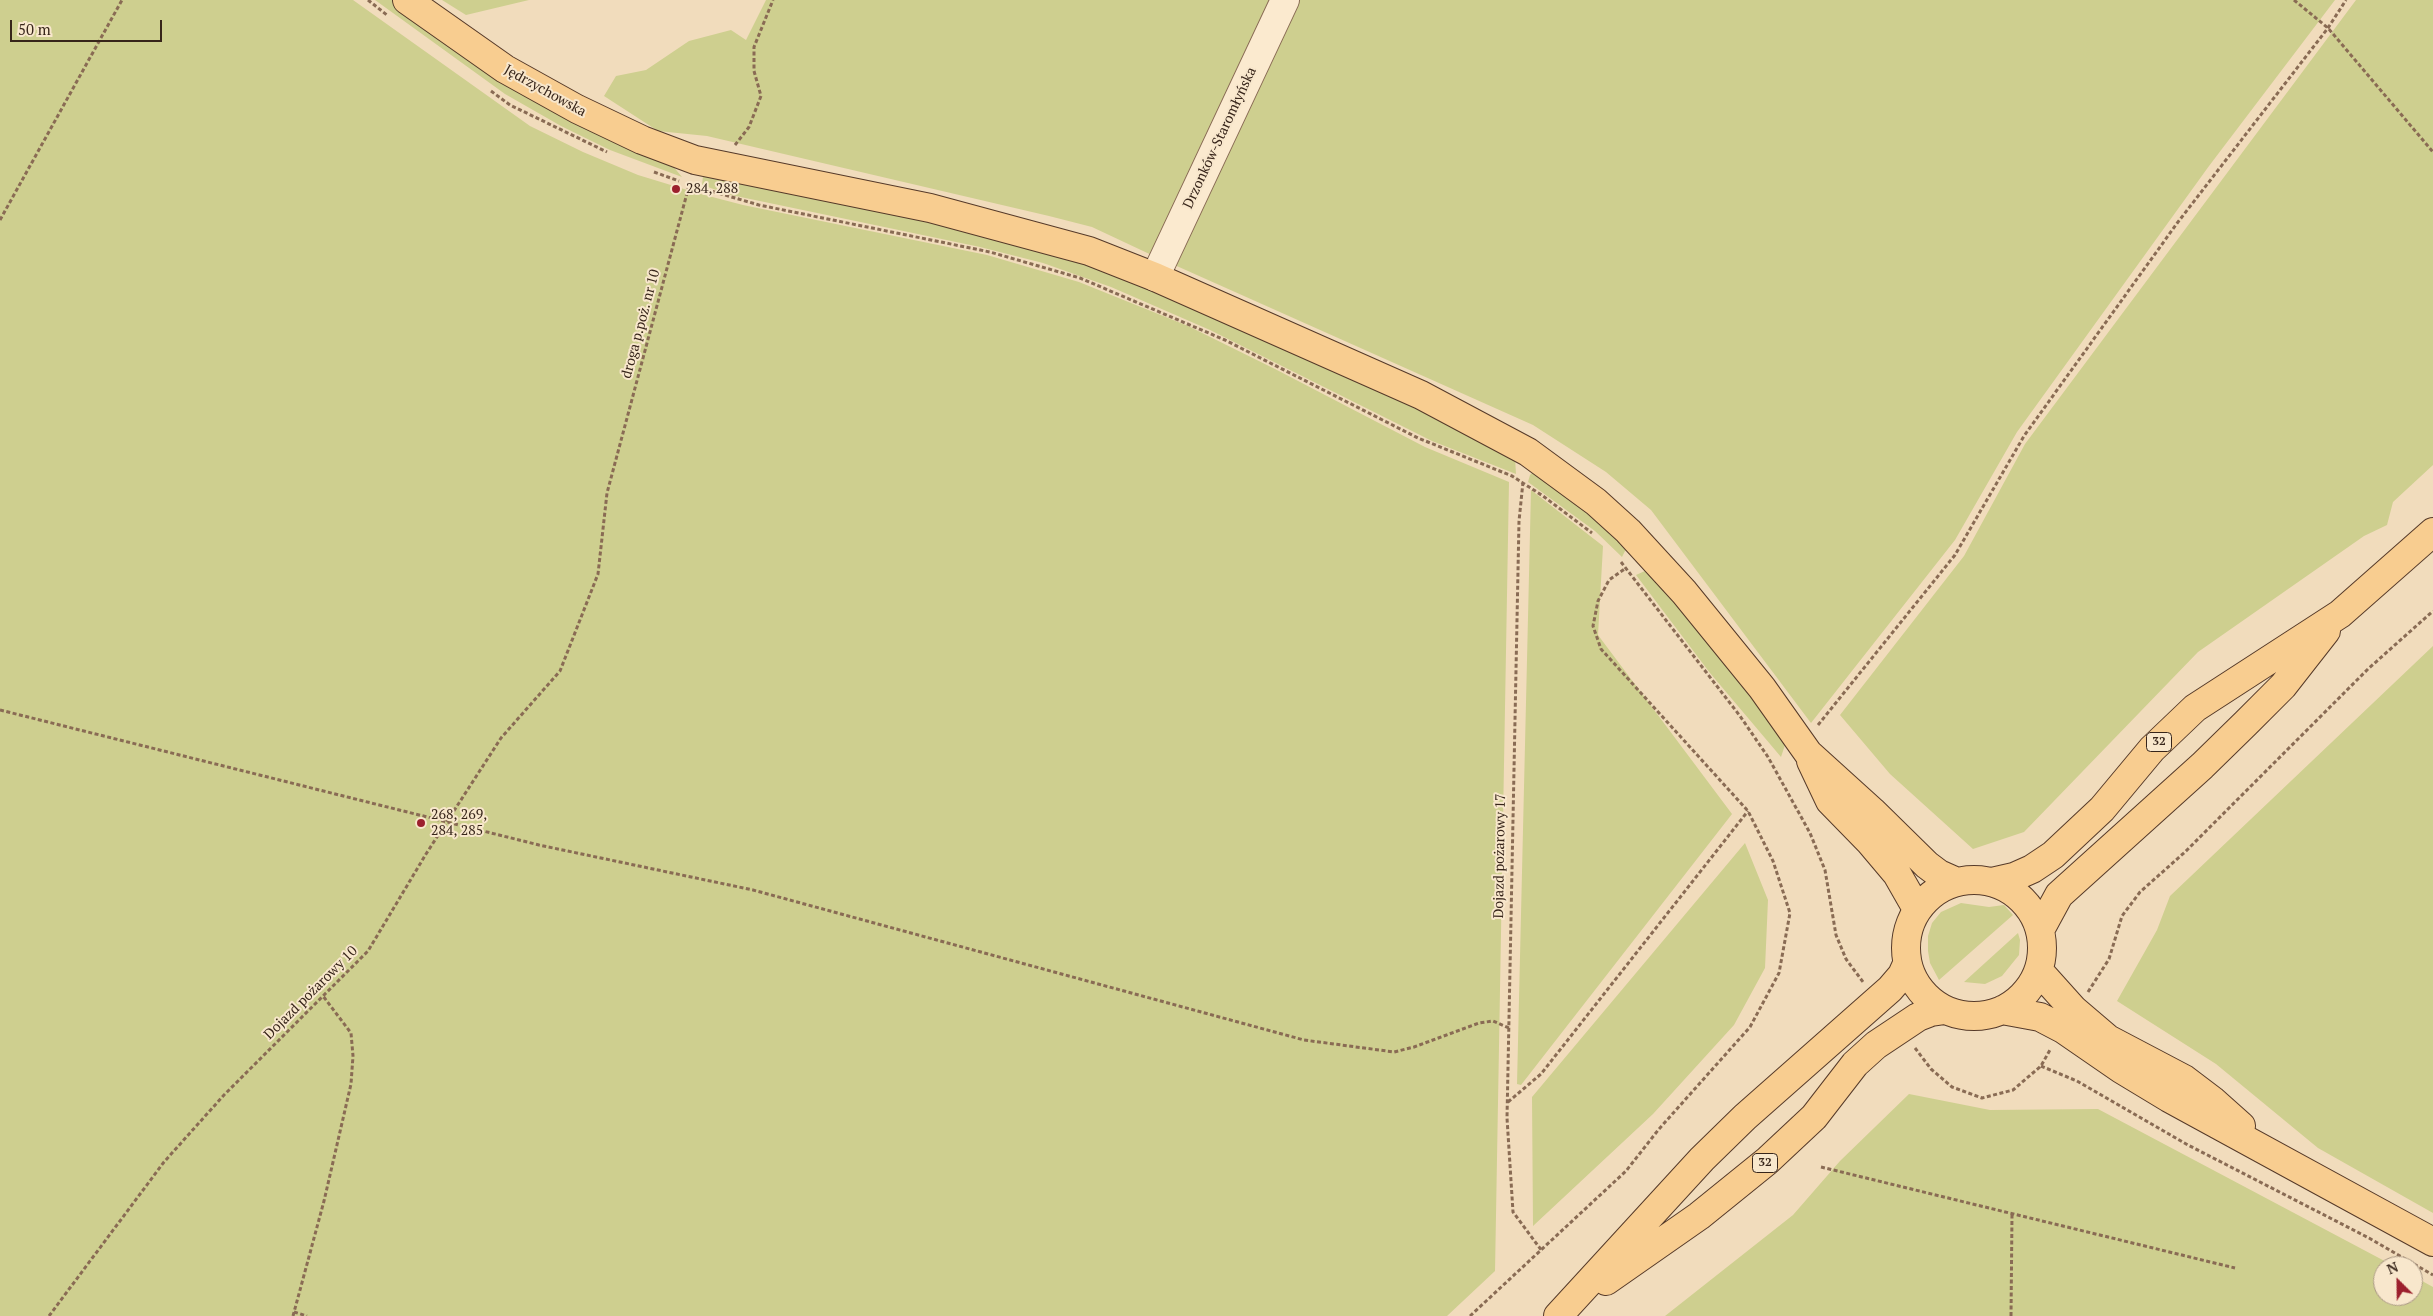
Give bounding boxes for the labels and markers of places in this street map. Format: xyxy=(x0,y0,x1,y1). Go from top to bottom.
place label: 284, 288 xyxy=(686,181,738,197)
marker: 284, 288 xyxy=(670,183,682,195)
place label: 268, 269, 284, 285 xyxy=(431,807,487,840)
marker: 268, 269, 284, 285 xyxy=(415,817,427,829)

